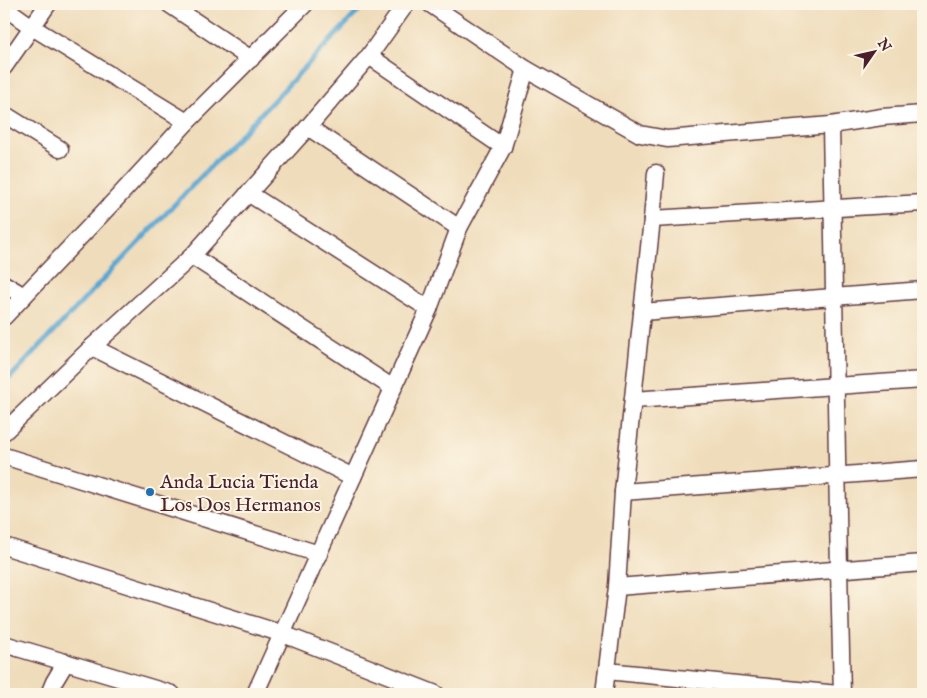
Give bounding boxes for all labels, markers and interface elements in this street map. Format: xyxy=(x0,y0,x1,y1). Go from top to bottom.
north arrow xyxy=(850,28,900,78)
text: N xyxy=(873,34,895,55)
place label: Anda Lucia Tienda Los Dos Hermanos xyxy=(159,470,321,518)
marker: Anda Lucia Tienda Los Dos Hermanos xyxy=(144,486,156,498)

